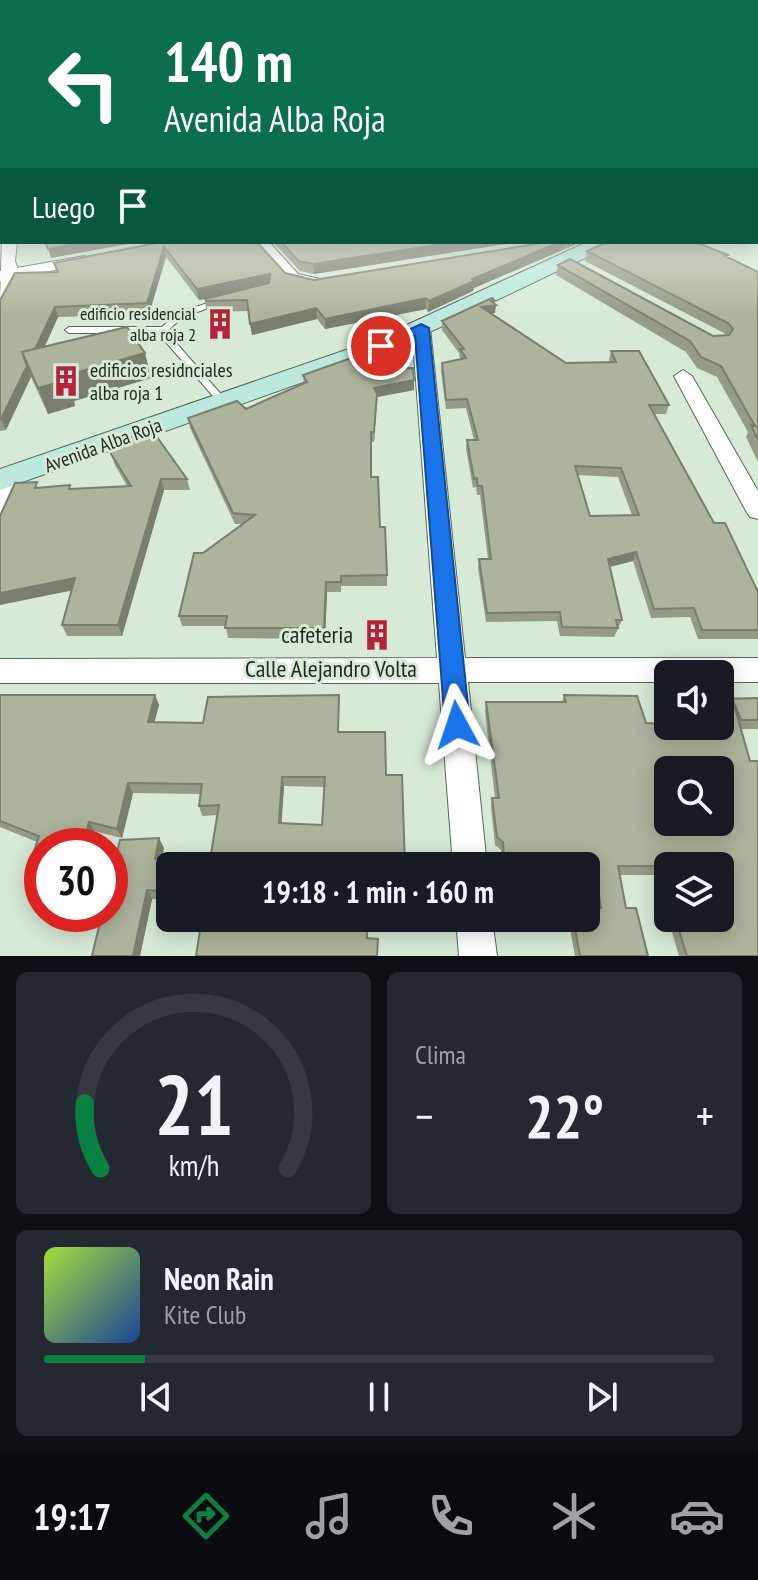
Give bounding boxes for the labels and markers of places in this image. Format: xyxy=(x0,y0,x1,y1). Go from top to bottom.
place label: edificio residencial alba roja 2 xyxy=(80,302,197,346)
building icon: edificio residencial alba roja 2 xyxy=(203,307,237,341)
pin xyxy=(347,312,415,380)
place label: edificios residnciales alba roja 1 xyxy=(90,357,233,406)
building icon: edificios residnciales alba roja 1 xyxy=(49,364,83,398)
building icon: cafeteria xyxy=(360,618,394,652)
place label: cafeteria xyxy=(281,619,353,650)

